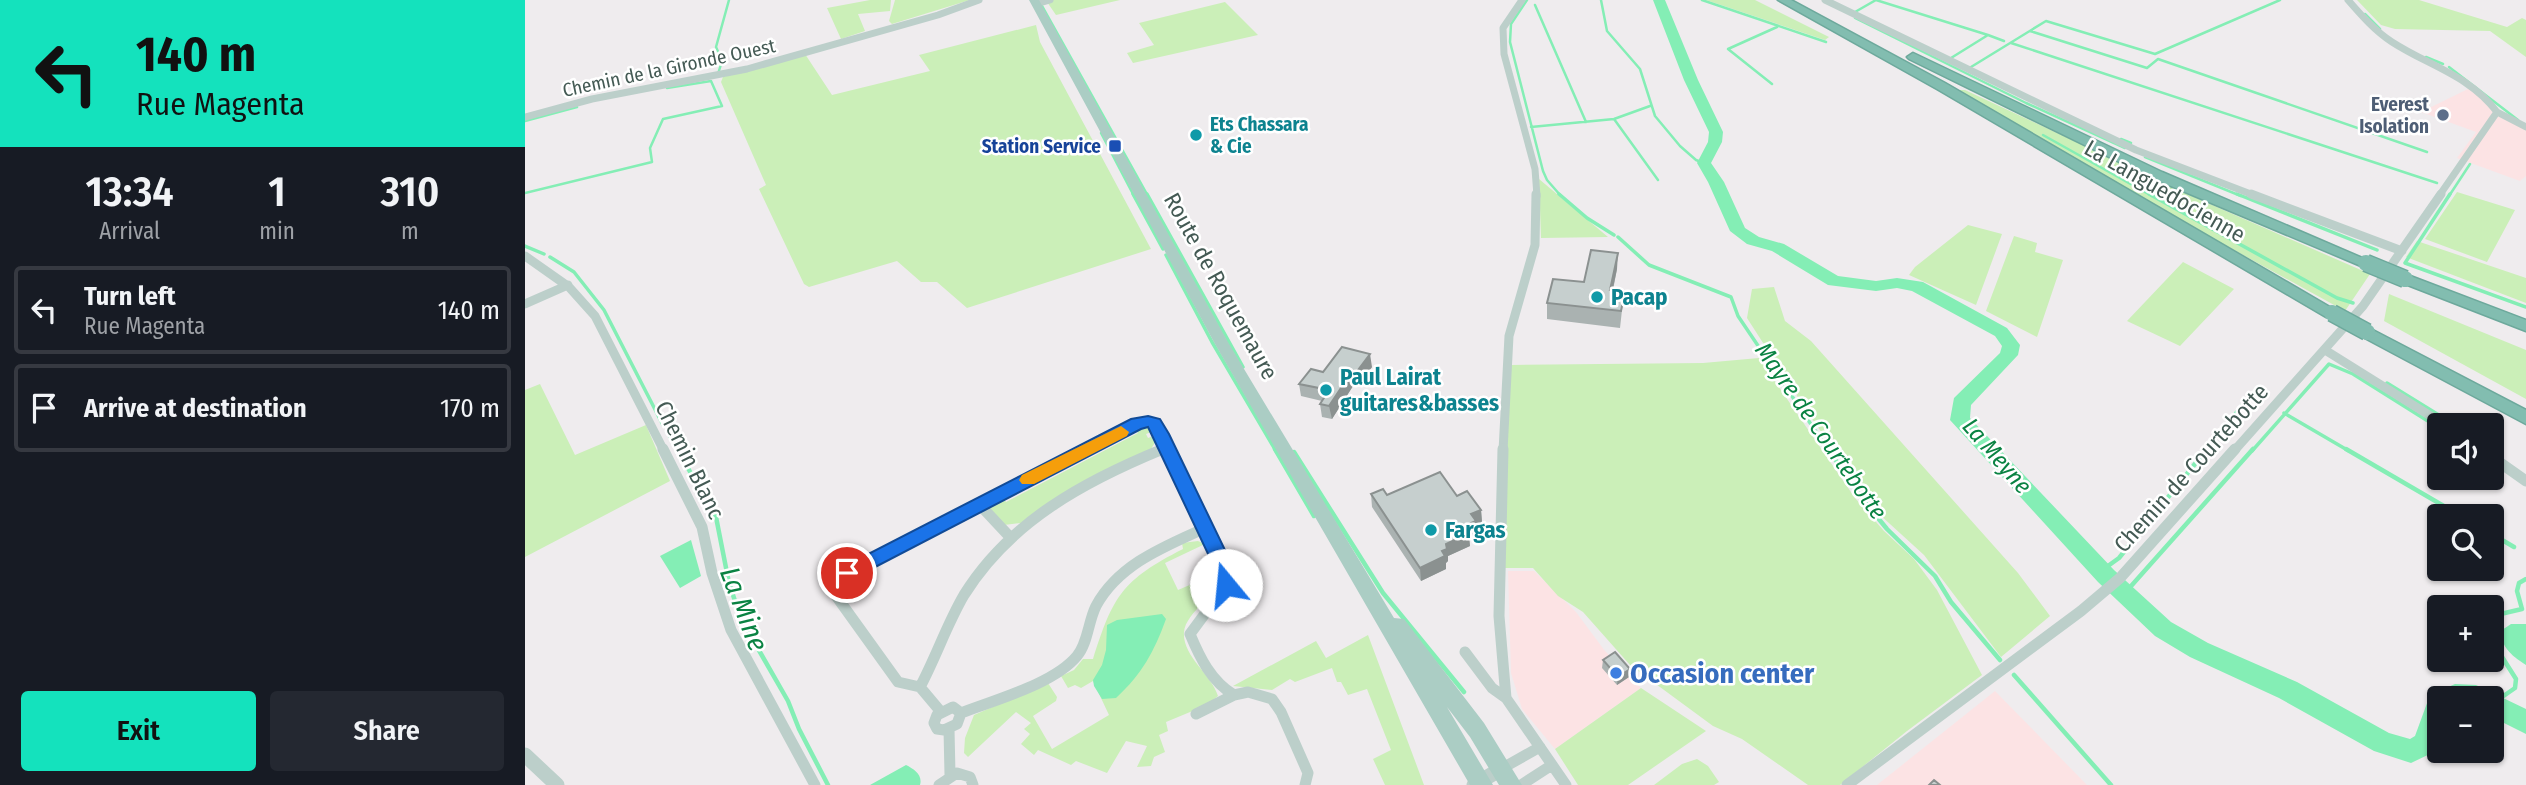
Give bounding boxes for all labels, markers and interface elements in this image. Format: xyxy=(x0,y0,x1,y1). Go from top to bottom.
text: 140 m xyxy=(136,25,256,84)
icon: left xyxy=(21,28,112,119)
street label: Chemin de la Gironde Ouest xyxy=(561,34,778,102)
text: Rue Magenta xyxy=(136,85,305,123)
place label: Everest Isolation xyxy=(2359,93,2429,138)
marker: Everest Isolation xyxy=(2435,107,2451,123)
place label: Ets Chassara & Cie xyxy=(1210,113,1308,158)
marker: Ets Chassara & Cie xyxy=(1188,127,1204,143)
street label: La Languedocienne xyxy=(2080,134,2250,248)
place label: Station Service xyxy=(982,135,1101,158)
marker: Station Service xyxy=(1107,138,1123,154)
text: 13:34 xyxy=(86,167,174,217)
text: 1 xyxy=(268,167,286,217)
text: 310 xyxy=(380,167,439,217)
street label: Route de Roquemaure xyxy=(1158,188,1284,384)
text: Arrival xyxy=(99,217,160,245)
text: min xyxy=(259,217,295,245)
text: m xyxy=(401,217,419,245)
text: Turn left xyxy=(84,281,176,312)
place label: Pacap xyxy=(1611,283,1668,311)
marker: Pacap xyxy=(1589,289,1605,305)
icon: left xyxy=(25,291,63,329)
text: 140 m xyxy=(438,295,500,326)
text: Rue Magenta xyxy=(84,312,205,340)
water label: Mayre de Courtebotte xyxy=(1749,337,1893,525)
place label: Paul Lairat guitares&basses xyxy=(1340,363,1499,417)
street label: Chemin de Courtebotte xyxy=(2108,378,2274,558)
marker: Paul Lairat guitares&basses xyxy=(1318,382,1334,398)
icon: arrive xyxy=(25,389,63,427)
text: Arrive at destination xyxy=(84,393,307,424)
text: 170 m xyxy=(440,393,500,424)
street label: Chemin Blanc xyxy=(649,396,731,524)
water label: La Meyne xyxy=(1957,413,2037,499)
map controls xyxy=(2427,413,2504,763)
button: sound xyxy=(2427,413,2504,490)
button: search xyxy=(2427,504,2504,581)
place label: Fargas xyxy=(1445,516,1506,544)
marker: Fargas xyxy=(1423,522,1439,538)
pin xyxy=(817,543,877,603)
position arrow xyxy=(1189,548,1263,622)
icon: arrive xyxy=(828,554,866,592)
water label: La Mine xyxy=(713,562,775,656)
button: + xyxy=(2427,595,2504,672)
place label: Occasion center xyxy=(1630,657,1815,690)
marker: Occasion center xyxy=(1608,665,1624,681)
button: − xyxy=(2427,686,2504,763)
button: Exit xyxy=(21,691,256,771)
button: Share xyxy=(270,691,504,771)

